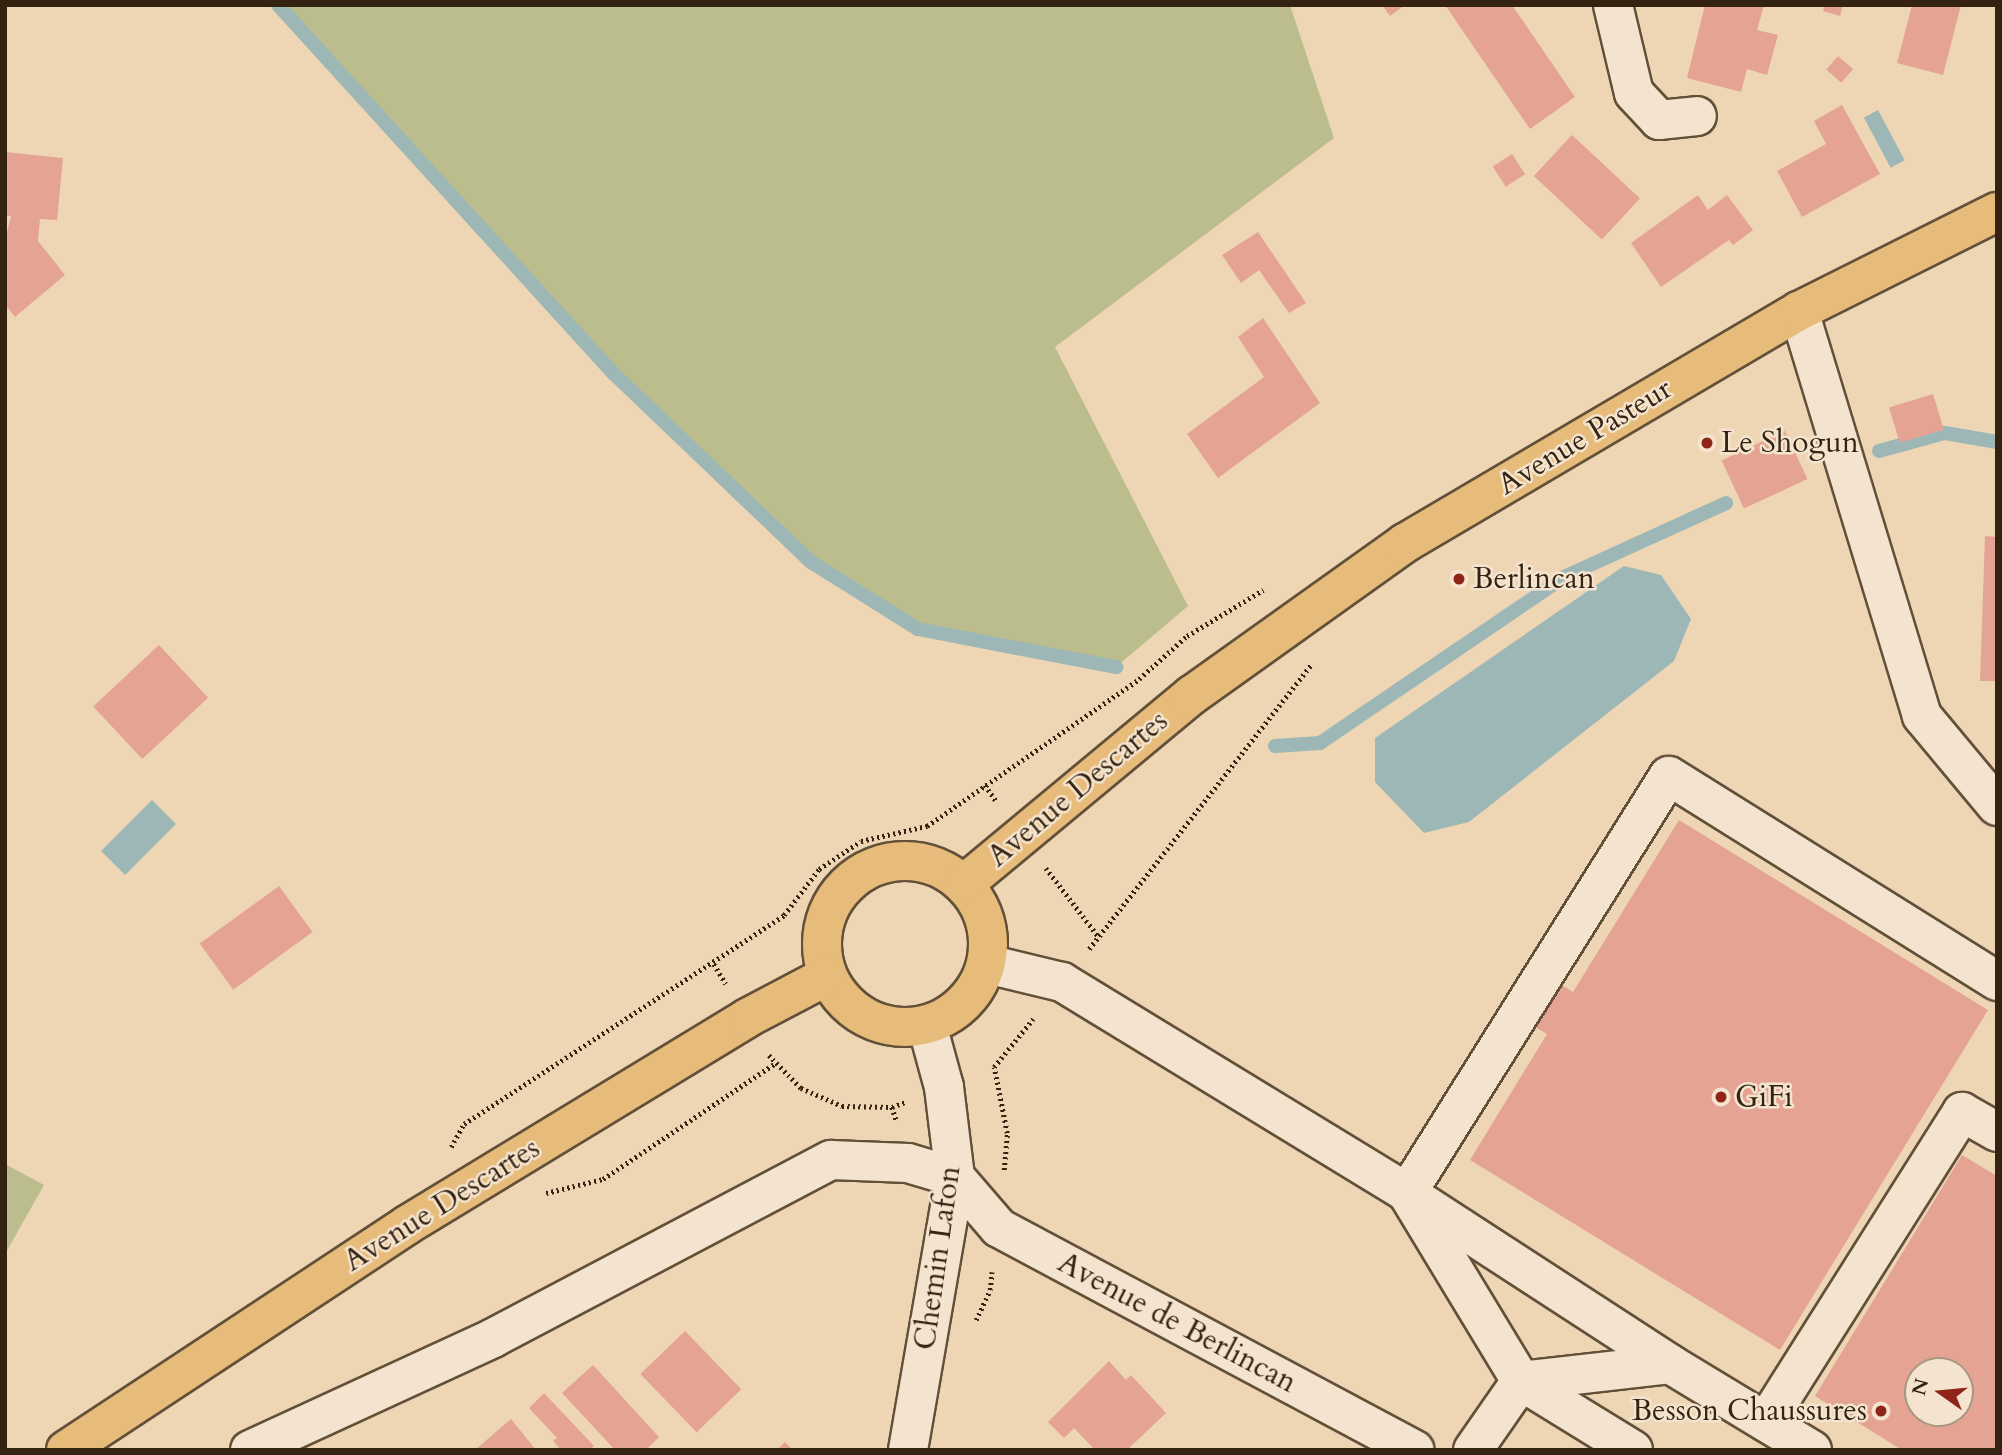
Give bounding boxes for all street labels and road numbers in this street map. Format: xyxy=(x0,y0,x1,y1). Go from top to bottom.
street label: Avenue Pasteur xyxy=(1491,371,1679,503)
street label: Avenue Descartes xyxy=(981,703,1175,875)
street label: Avenue Descartes xyxy=(337,1130,547,1280)
street label: Chemin Lafon xyxy=(907,1164,969,1352)
street label: Avenue de Berlincan xyxy=(1052,1245,1302,1401)

